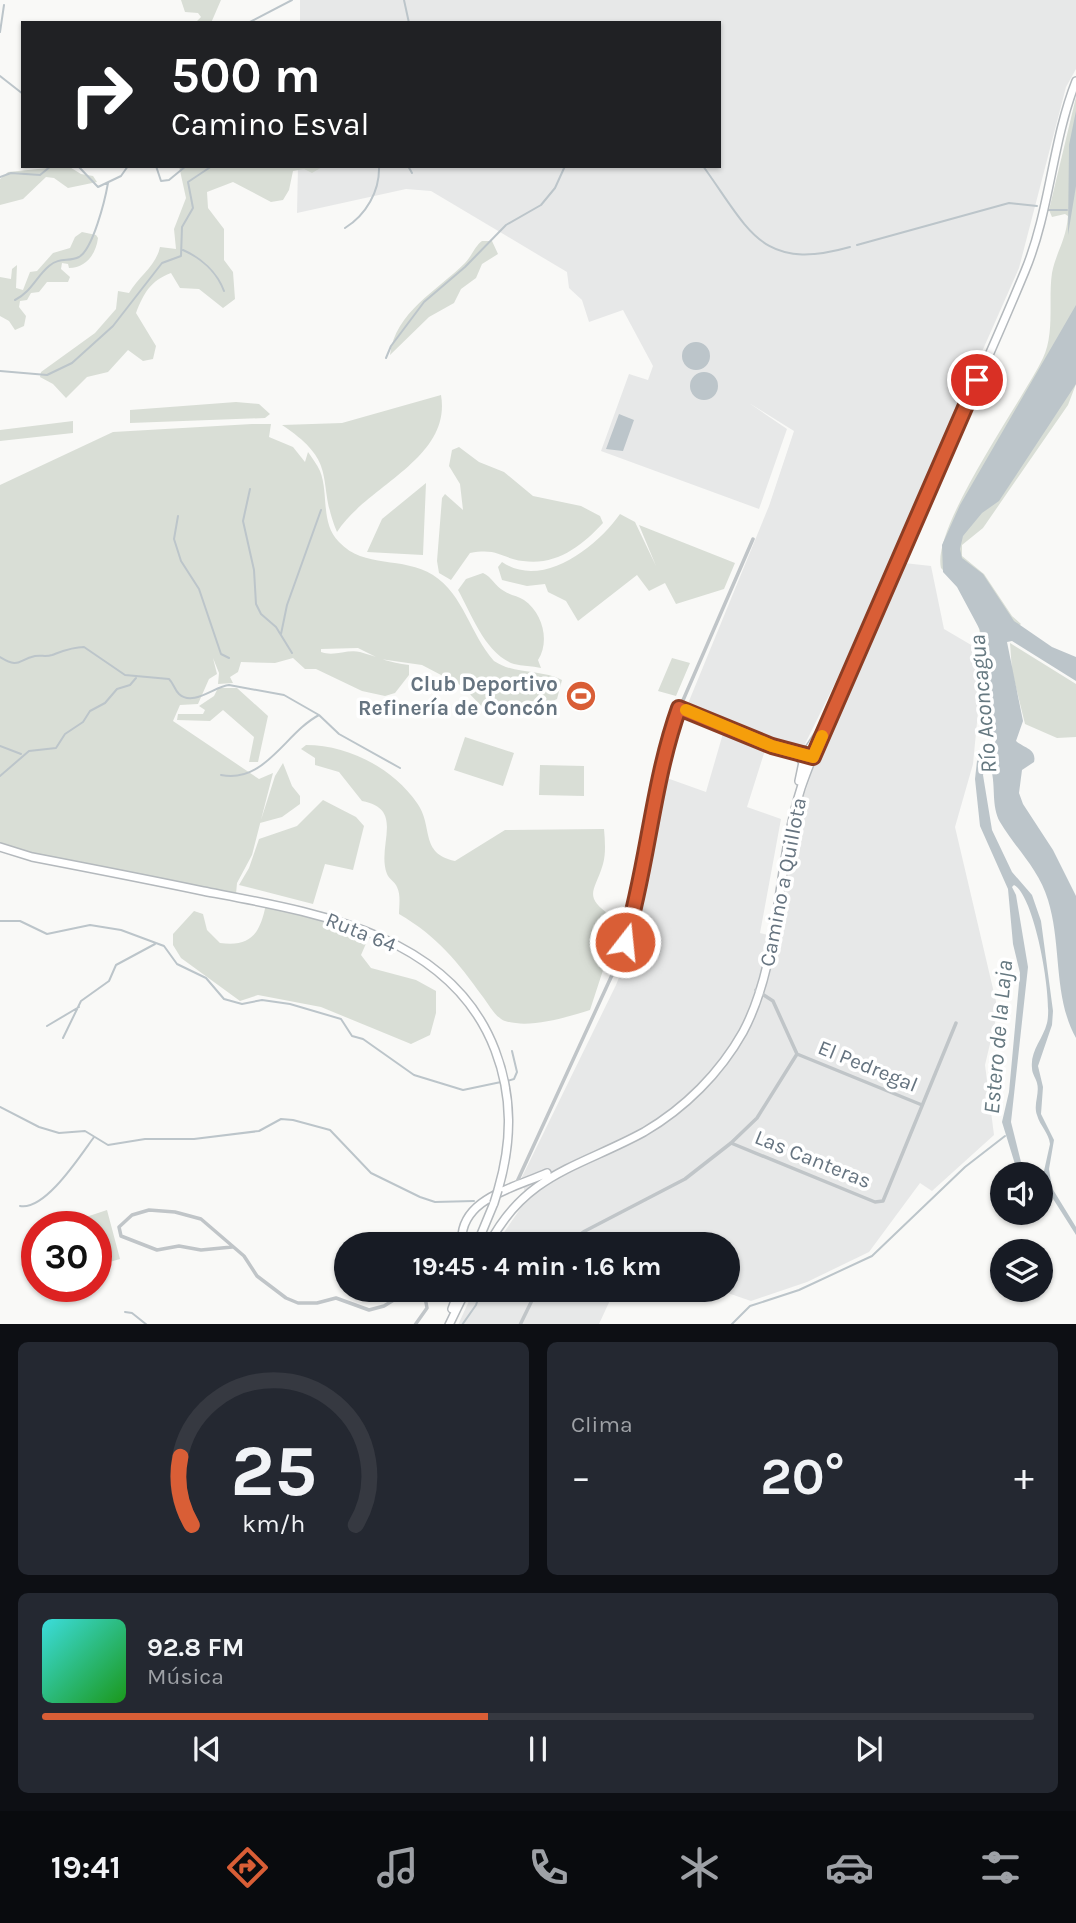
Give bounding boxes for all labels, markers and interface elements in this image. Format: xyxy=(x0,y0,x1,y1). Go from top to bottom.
text: 500 m xyxy=(171,47,320,104)
icon: right xyxy=(56,49,147,140)
text: Camino Esval xyxy=(171,106,370,143)
pin xyxy=(947,350,1007,410)
icon: arrive xyxy=(958,361,996,399)
water label: Río Aconcagua xyxy=(963,633,1003,775)
place label: Club Deportivo Refinería de Concón xyxy=(358,672,558,720)
sports icon: Club Deportivo Refinería de Concón xyxy=(564,679,598,713)
street label: Camino a Quillota xyxy=(755,796,811,968)
position arrow xyxy=(588,905,662,979)
street label: Ruta 64 xyxy=(322,907,400,957)
water label: Estero de la Laja xyxy=(978,959,1018,1115)
street label: El Pedregal xyxy=(815,1035,921,1097)
street label: Las Canteras xyxy=(751,1125,875,1193)
map controls xyxy=(990,1162,1053,1302)
button: sound xyxy=(990,1162,1053,1225)
speed limit sign: 30 xyxy=(21,1211,112,1302)
button: layers xyxy=(990,1239,1053,1302)
text: 19:45 · 4 min · 1.6 km xyxy=(413,1251,661,1282)
text: Clima xyxy=(571,1411,633,1438)
text: 25 xyxy=(230,1428,317,1513)
text: 20° xyxy=(760,1446,845,1507)
text: − xyxy=(571,1455,591,1500)
text: + xyxy=(1014,1455,1034,1500)
text: km/h xyxy=(242,1508,305,1537)
text: 92.8 FM xyxy=(147,1632,245,1663)
text: Música xyxy=(147,1663,224,1690)
icon: previous xyxy=(188,1730,226,1768)
icon: pause xyxy=(519,1730,557,1768)
icon: next xyxy=(850,1730,888,1768)
icon: directions xyxy=(223,1843,272,1892)
icon: music xyxy=(373,1843,422,1892)
icon: phone xyxy=(524,1843,573,1892)
icon: climate xyxy=(675,1843,724,1892)
icon: car xyxy=(825,1843,874,1892)
icon: filters xyxy=(976,1843,1025,1892)
text: 19:41 xyxy=(51,1849,121,1886)

